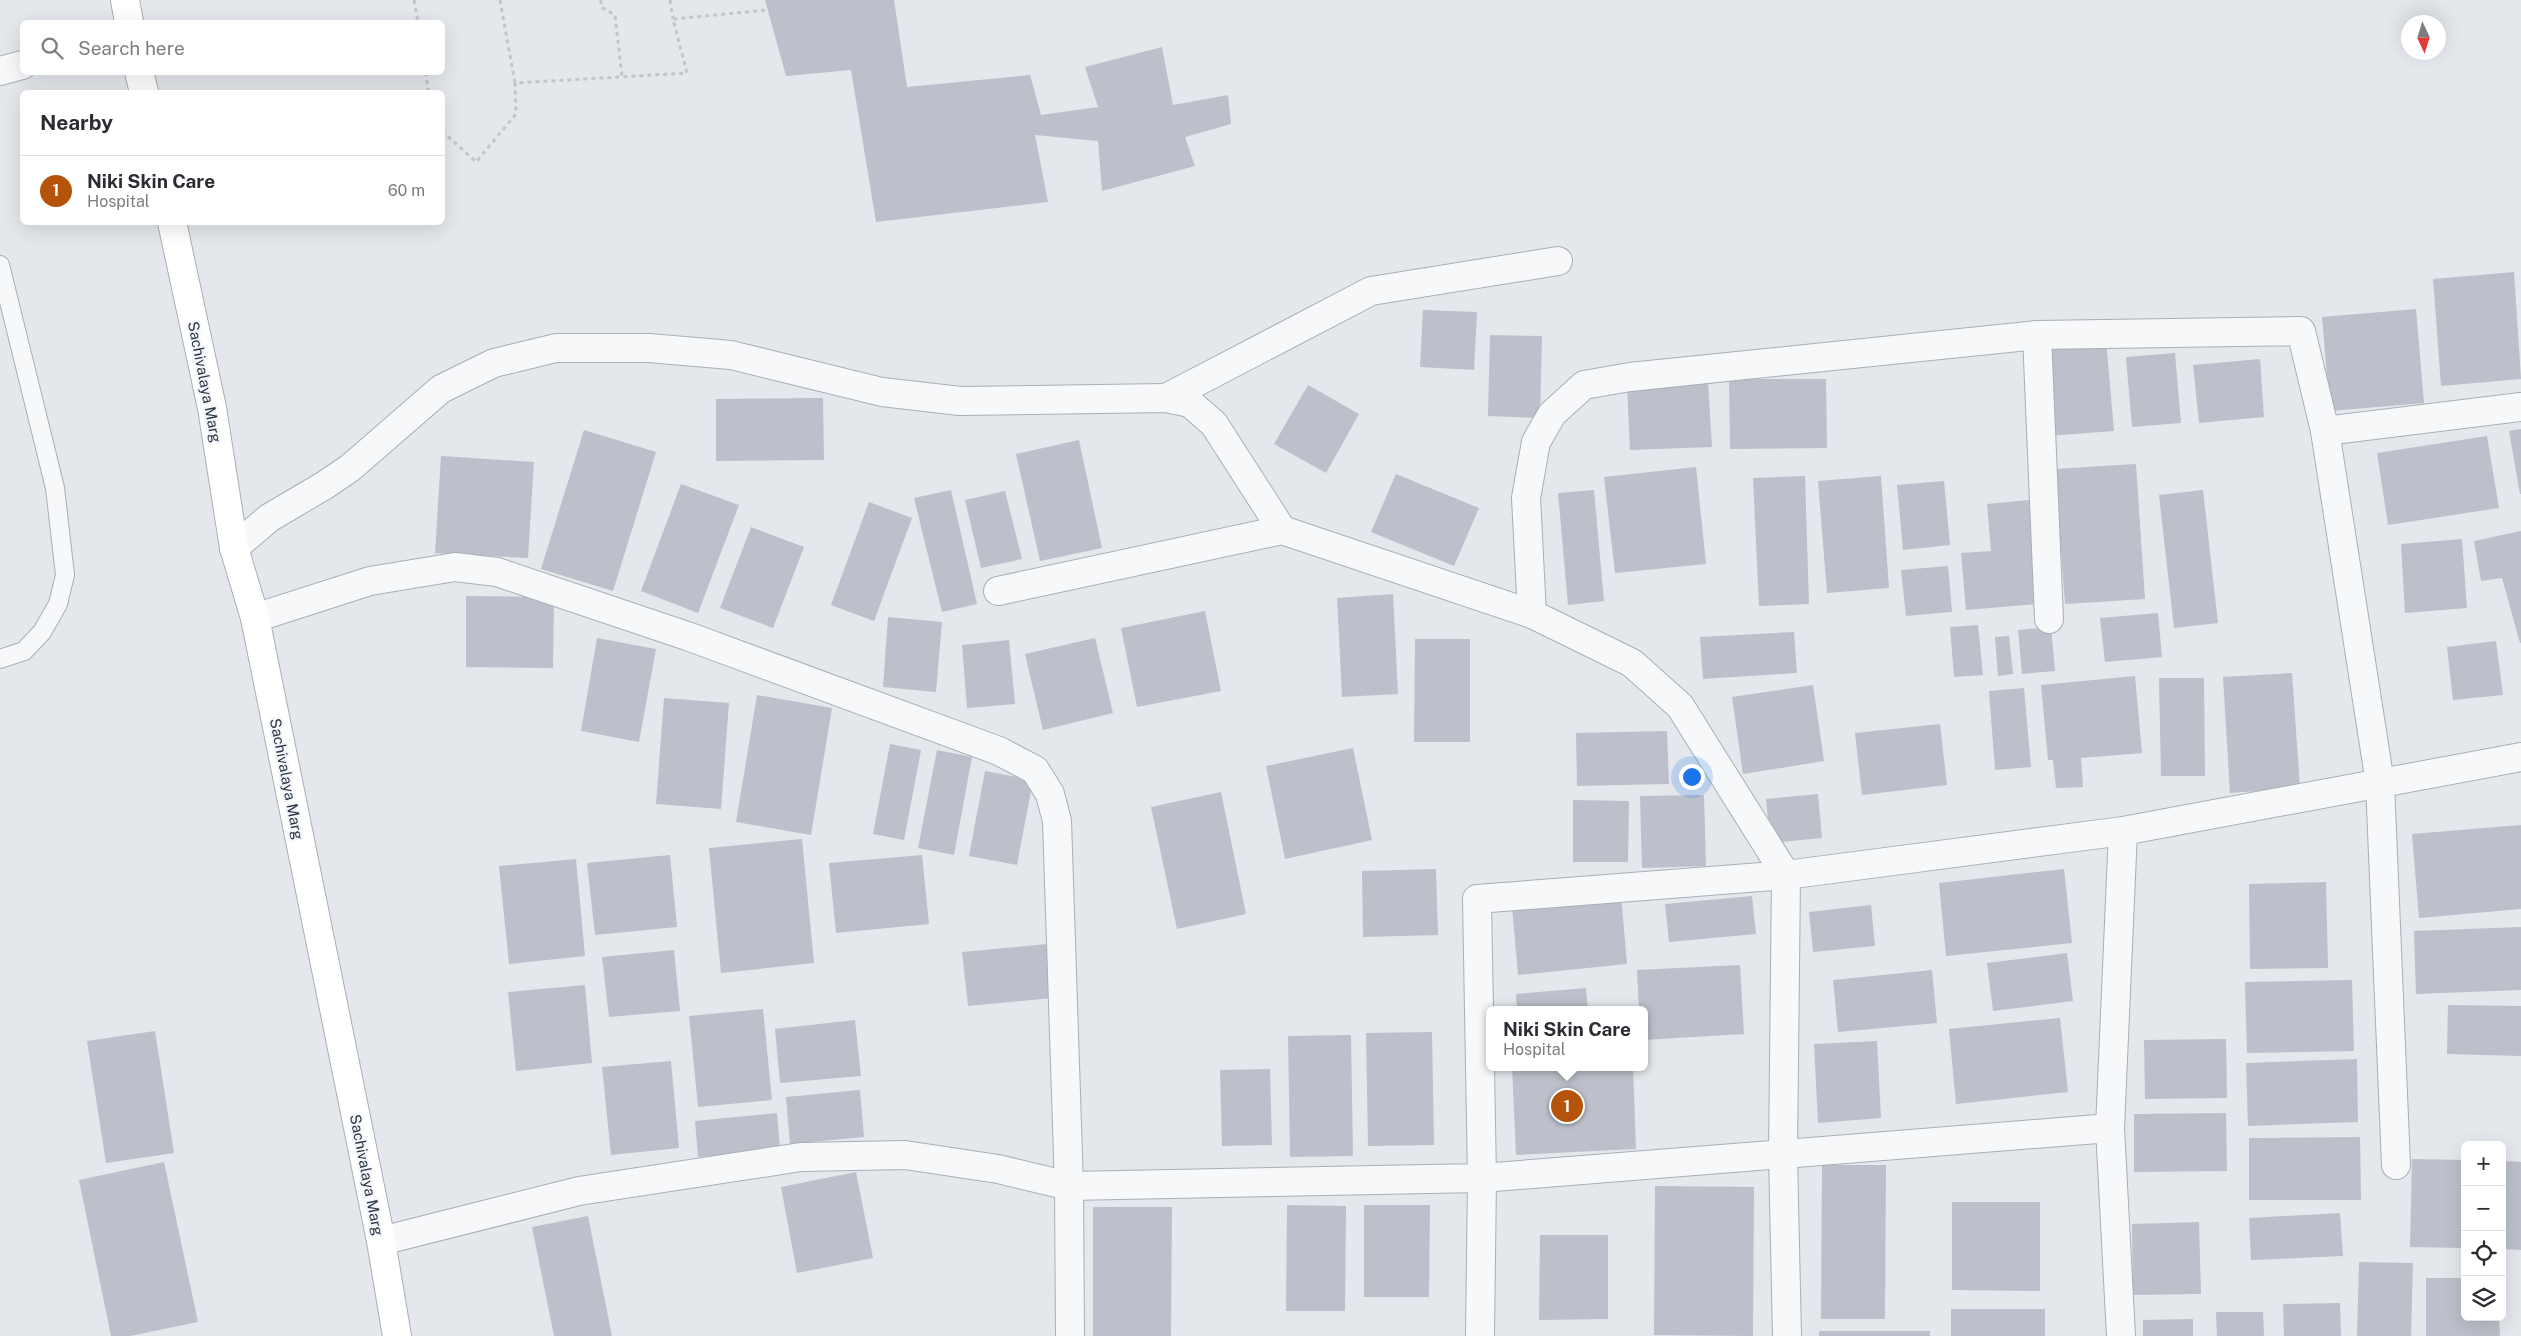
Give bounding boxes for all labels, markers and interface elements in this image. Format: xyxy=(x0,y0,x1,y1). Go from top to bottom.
north arrow xyxy=(2401,15,2446,60)
search box xyxy=(20,20,445,75)
icon: search xyxy=(38,34,66,62)
text: Search here xyxy=(78,37,185,59)
text: Nearby xyxy=(40,110,113,135)
text: Niki Skin Care xyxy=(87,170,215,192)
text: 1 xyxy=(53,181,59,200)
text: 60 m xyxy=(388,181,425,200)
text: Hospital xyxy=(87,192,150,211)
street label: Sachivalaya Marg xyxy=(185,320,225,444)
street label: Sachivalaya Marg xyxy=(267,717,307,841)
your location xyxy=(1679,764,1705,790)
popup xyxy=(1486,1006,1648,1071)
text: Niki Skin Care xyxy=(1503,1018,1631,1040)
text: Hospital xyxy=(1503,1040,1566,1059)
pin: 1 xyxy=(1551,1087,1583,1125)
street label: Sachivalaya Marg xyxy=(347,1113,387,1237)
map controls xyxy=(2461,1141,2506,1321)
button: + xyxy=(2461,1141,2506,1186)
button: − xyxy=(2461,1186,2506,1231)
button: locate xyxy=(2461,1231,2506,1276)
button: layers xyxy=(2461,1276,2506,1321)

